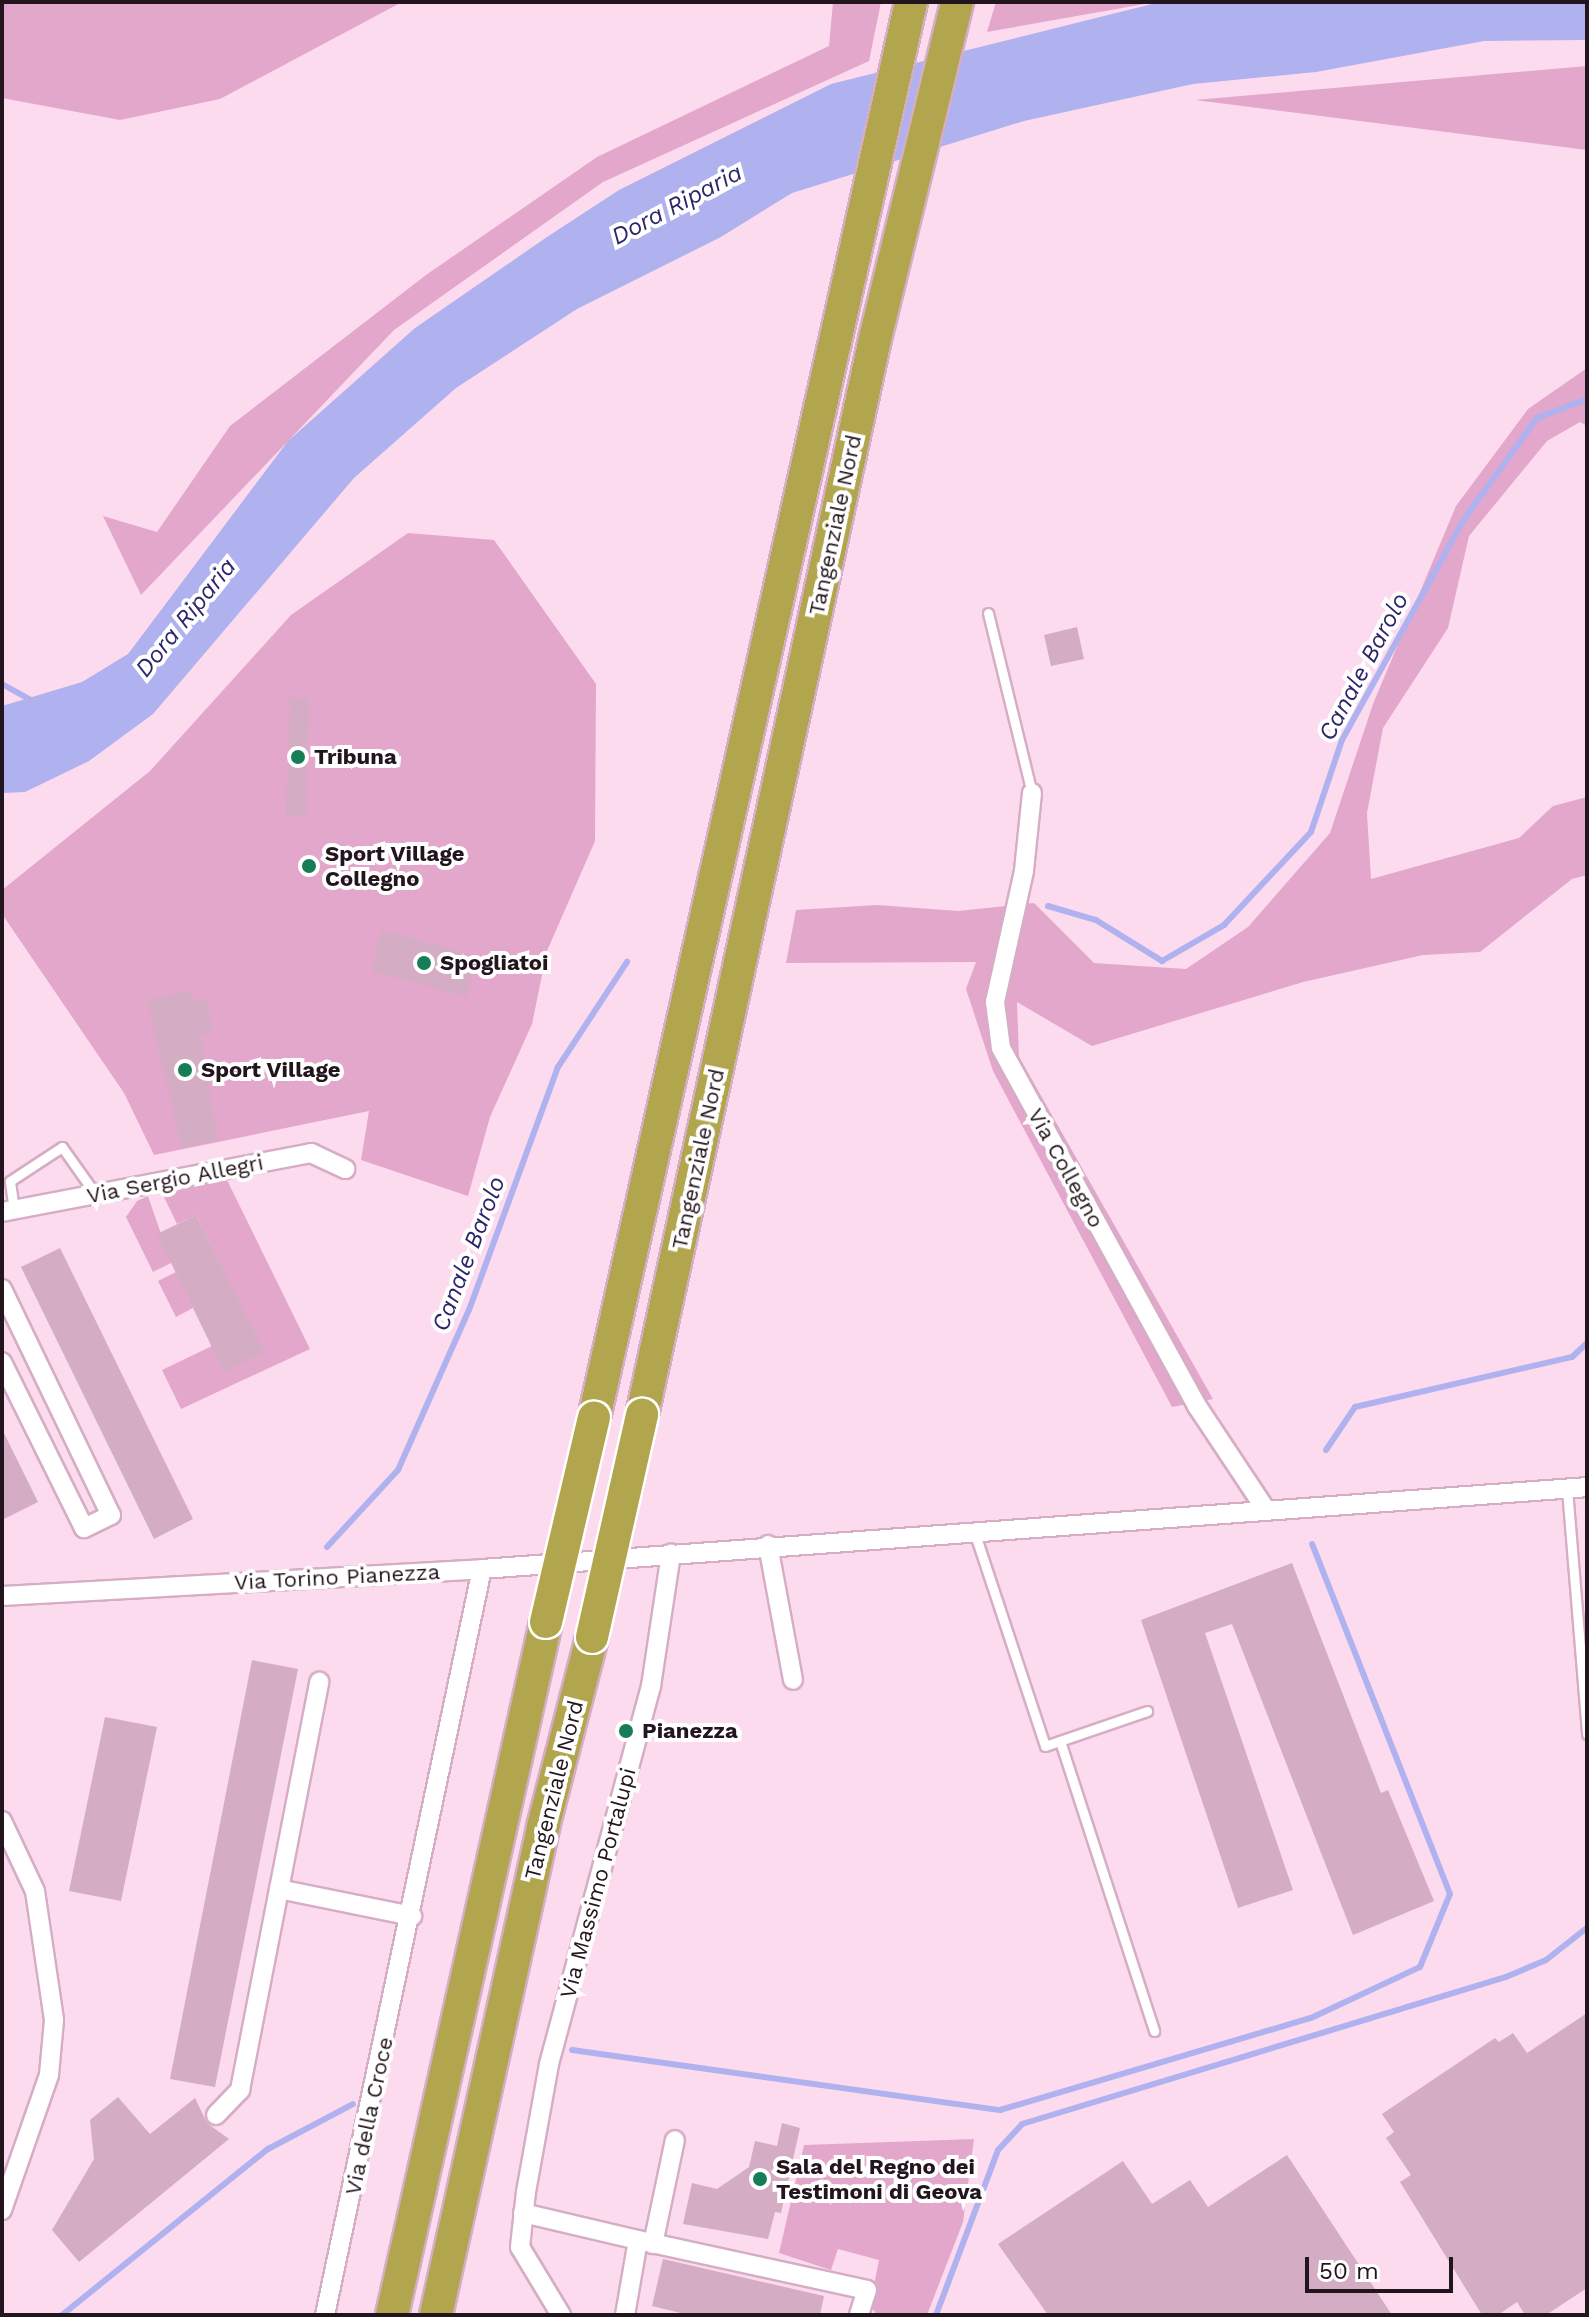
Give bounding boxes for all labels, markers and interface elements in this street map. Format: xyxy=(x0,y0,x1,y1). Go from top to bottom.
water label: Dora Riparia xyxy=(607,158,747,252)
street label: Tangenziale Nord xyxy=(803,432,867,618)
water label: Dora Riparia xyxy=(129,553,243,683)
water label: Canale Barolo xyxy=(1313,588,1415,746)
place label: Tribuna xyxy=(314,744,397,770)
marker: Tribuna xyxy=(289,748,307,766)
place label: Sport Village Collegno xyxy=(325,840,465,892)
marker: Sport Village Collegno xyxy=(300,857,318,875)
place label: Spogliatoi xyxy=(440,950,548,976)
marker: Spogliatoi xyxy=(415,954,433,972)
place label: Sport Village xyxy=(201,1057,341,1083)
marker: Sport Village xyxy=(176,1061,194,1079)
street label: Tangenziale Nord xyxy=(666,1066,730,1252)
street label: Via Collegno xyxy=(1022,1103,1110,1233)
street label: Via Sergio Allegri xyxy=(84,1149,266,1209)
water label: Canale Barolo xyxy=(426,1173,512,1335)
street label: Via Torino Pianezza xyxy=(233,1558,441,1596)
street label: Tangenziale Nord xyxy=(519,1698,589,1882)
place label: Pianezza xyxy=(642,1718,738,1744)
marker: Pianezza xyxy=(617,1722,635,1740)
street label: Via Massimo Portalupi xyxy=(554,1765,642,2001)
street label: Via della Croce xyxy=(339,2034,399,2198)
place label: Sala del Regno dei Testimoni di Geova xyxy=(776,2153,982,2204)
marker: Sala del Regno dei Testimoni di Geova xyxy=(751,2170,769,2188)
scale bar xyxy=(1309,2241,1457,2291)
text: 50 m xyxy=(1319,2257,1379,2285)

